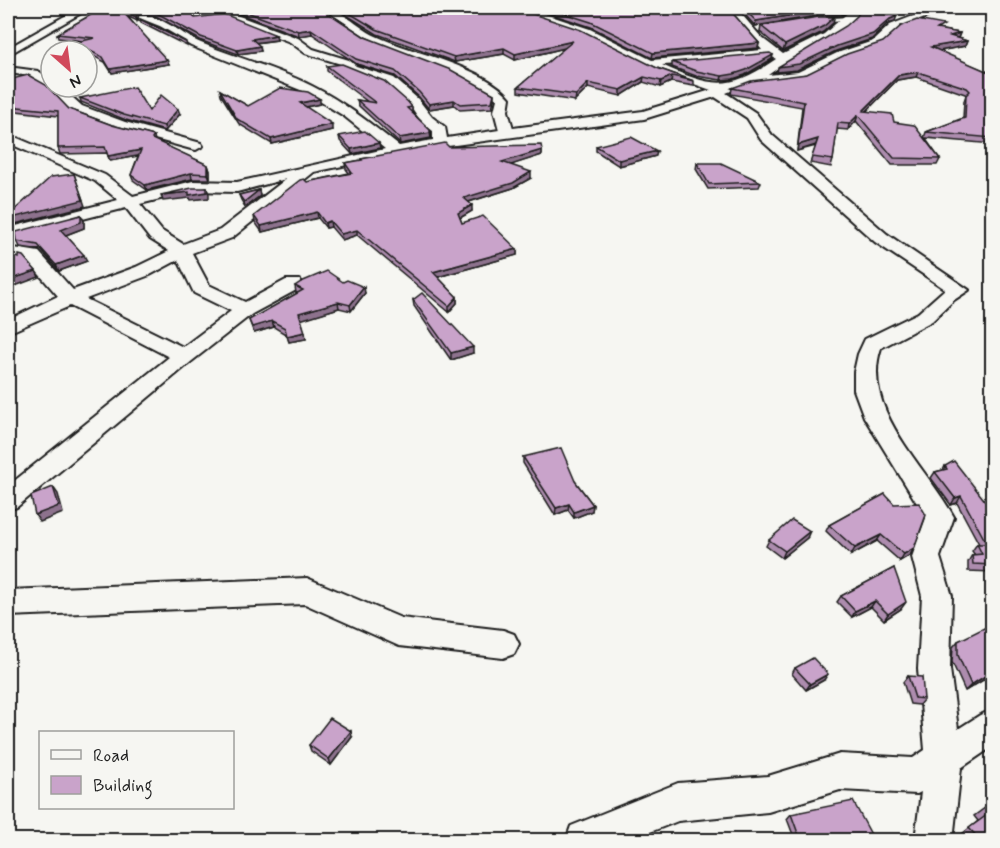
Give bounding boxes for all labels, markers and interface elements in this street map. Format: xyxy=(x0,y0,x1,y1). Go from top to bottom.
north arrow xyxy=(39,39,99,99)
text: N xyxy=(66,69,85,93)
legend xyxy=(39,731,234,809)
text: Road xyxy=(93,744,129,768)
text: Building xyxy=(93,774,153,800)

